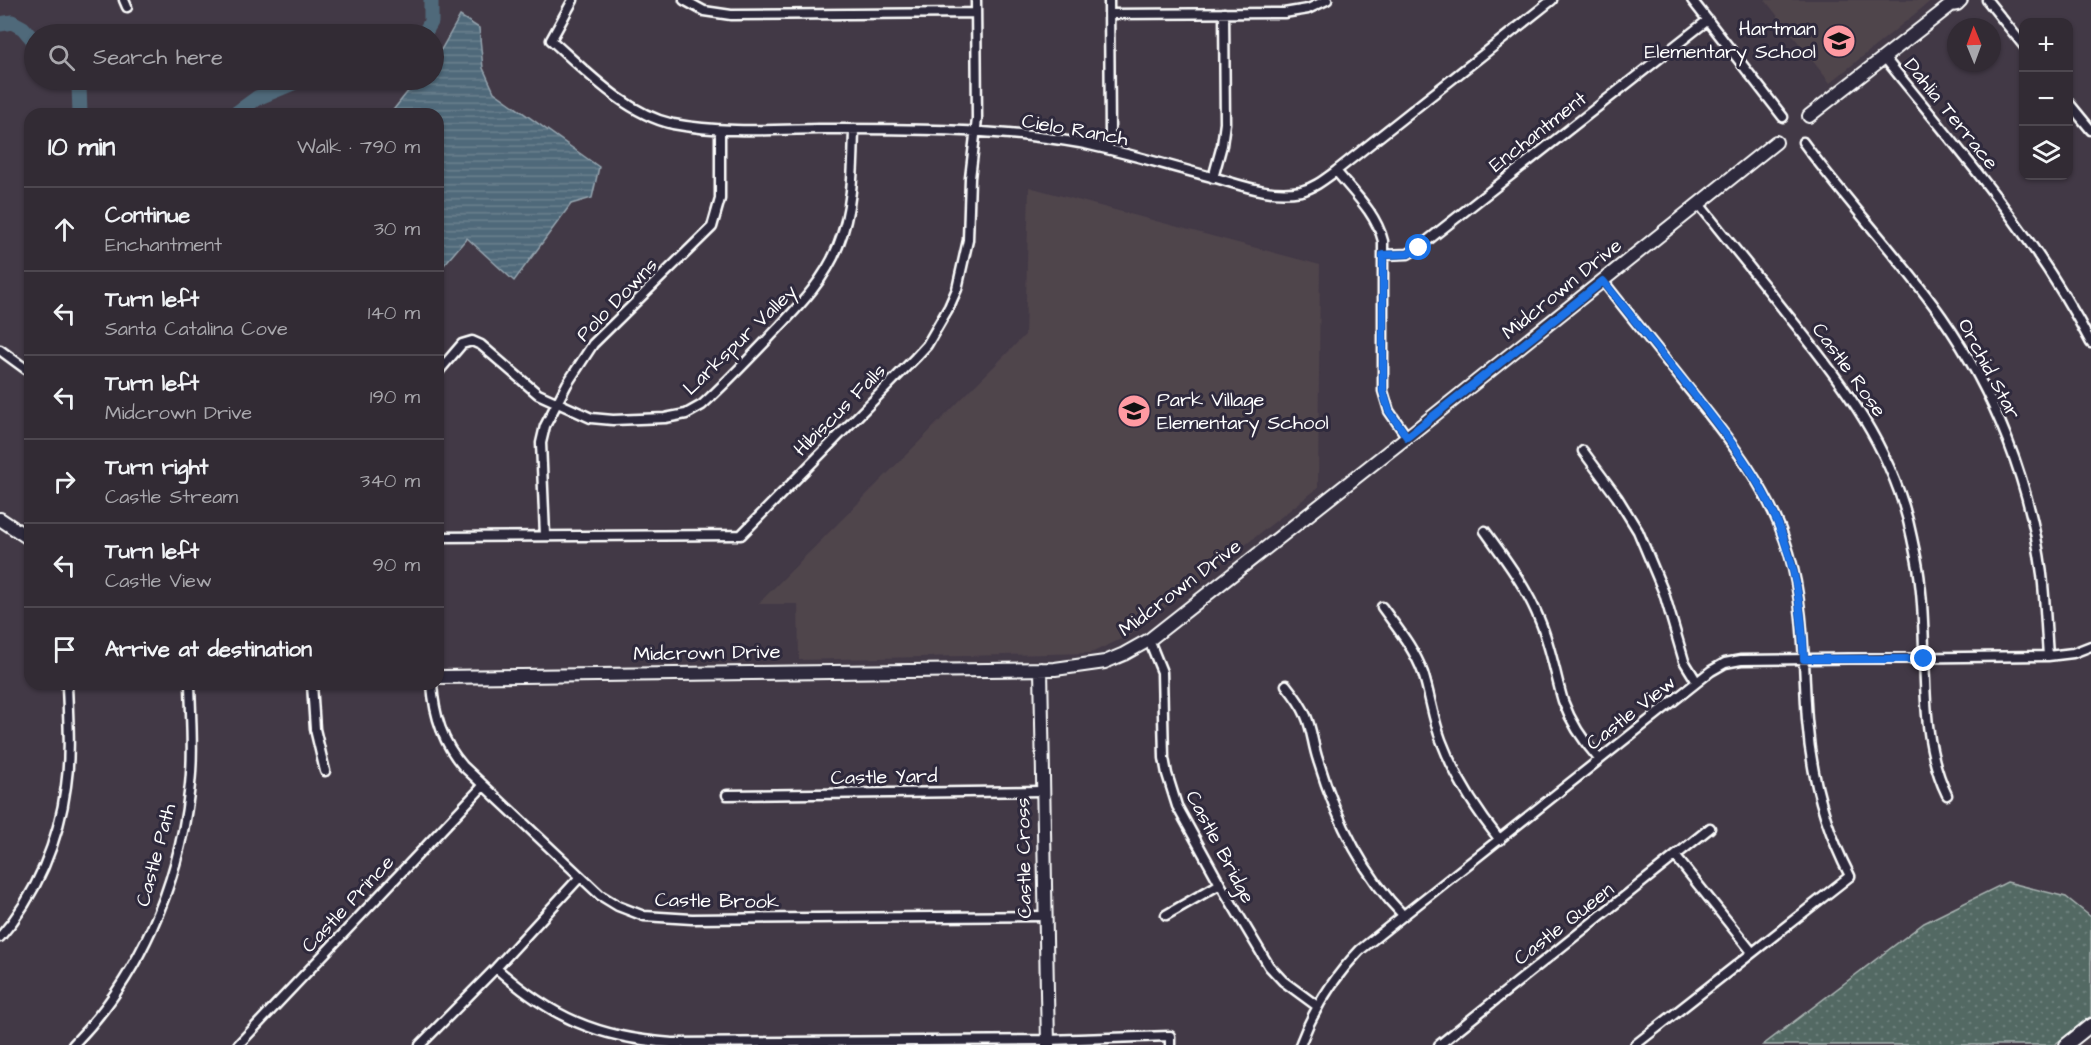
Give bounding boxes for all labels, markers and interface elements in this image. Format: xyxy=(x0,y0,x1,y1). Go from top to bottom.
place label: Hartman Elementary School xyxy=(1644,15,1816,67)
north arrow xyxy=(1947,18,2001,72)
map controls xyxy=(2019,18,2073,180)
button: + xyxy=(2019,18,2073,72)
school or university icon: Hartman Elementary School xyxy=(1821,23,1857,59)
search box xyxy=(24,24,444,90)
icon: search xyxy=(45,41,78,74)
text: Search here xyxy=(93,42,223,73)
street label: Dahlia Terrace xyxy=(1897,52,2005,176)
button: − xyxy=(2019,72,2073,126)
street label: Enchantment xyxy=(1483,85,1593,179)
street label: Cielo Ranch xyxy=(1020,107,1130,153)
button: layers xyxy=(2019,126,2073,180)
text: 10 min xyxy=(48,129,115,165)
text: Walk · 790 m xyxy=(297,133,420,161)
text: Continue xyxy=(105,200,190,231)
icon: ahead xyxy=(48,213,81,246)
text: 30 m xyxy=(374,215,420,243)
text: Enchantment xyxy=(105,231,222,259)
street label: Midcrown Drive xyxy=(1496,232,1628,346)
route start xyxy=(1405,234,1431,260)
street label: Polo Downs xyxy=(570,252,664,348)
street label: Larkspur Valley xyxy=(677,278,804,402)
text: Turn left xyxy=(105,284,199,315)
icon: left xyxy=(48,297,81,330)
text: 140 m xyxy=(368,299,420,327)
street label: Orchid Star xyxy=(1951,314,2027,424)
text: Santa Catalina Cove xyxy=(105,315,288,343)
street label: Castle Rose xyxy=(1805,317,1893,423)
street label: Hibiscus Falls xyxy=(787,357,893,463)
text: Turn left xyxy=(105,368,199,399)
icon: left xyxy=(48,381,81,414)
text: 190 m xyxy=(370,383,420,411)
place label: Park Village Elementary School xyxy=(1157,386,1329,438)
school or university icon: Park Village Elementary School xyxy=(1116,393,1152,429)
text: Midcrown Drive xyxy=(105,399,252,427)
text: Turn right xyxy=(105,452,208,483)
icon: right xyxy=(48,465,81,498)
text: 340 m xyxy=(360,467,420,495)
text: Castle Stream xyxy=(105,483,238,511)
street label: Midcrown Drive xyxy=(1113,532,1247,643)
text: Turn left xyxy=(105,536,199,567)
icon: left xyxy=(48,549,81,582)
text: 90 m xyxy=(372,551,420,579)
text: Castle View xyxy=(105,567,212,595)
icon: arrive xyxy=(48,633,81,666)
text: Arrive at destination xyxy=(105,634,312,665)
street label: Midcrown Drive xyxy=(633,638,781,668)
route end xyxy=(1910,645,1936,671)
street label: Castle View xyxy=(1580,669,1682,757)
street label: Castle Yard xyxy=(830,762,938,792)
street label: Castle Bridge xyxy=(1178,786,1262,909)
street label: Castle Cross xyxy=(1009,797,1039,919)
street label: Castle Path xyxy=(129,800,183,910)
street label: Castle Prince xyxy=(295,849,401,959)
street label: Castle Queen xyxy=(1508,876,1620,972)
street label: Castle Brook xyxy=(655,886,779,916)

